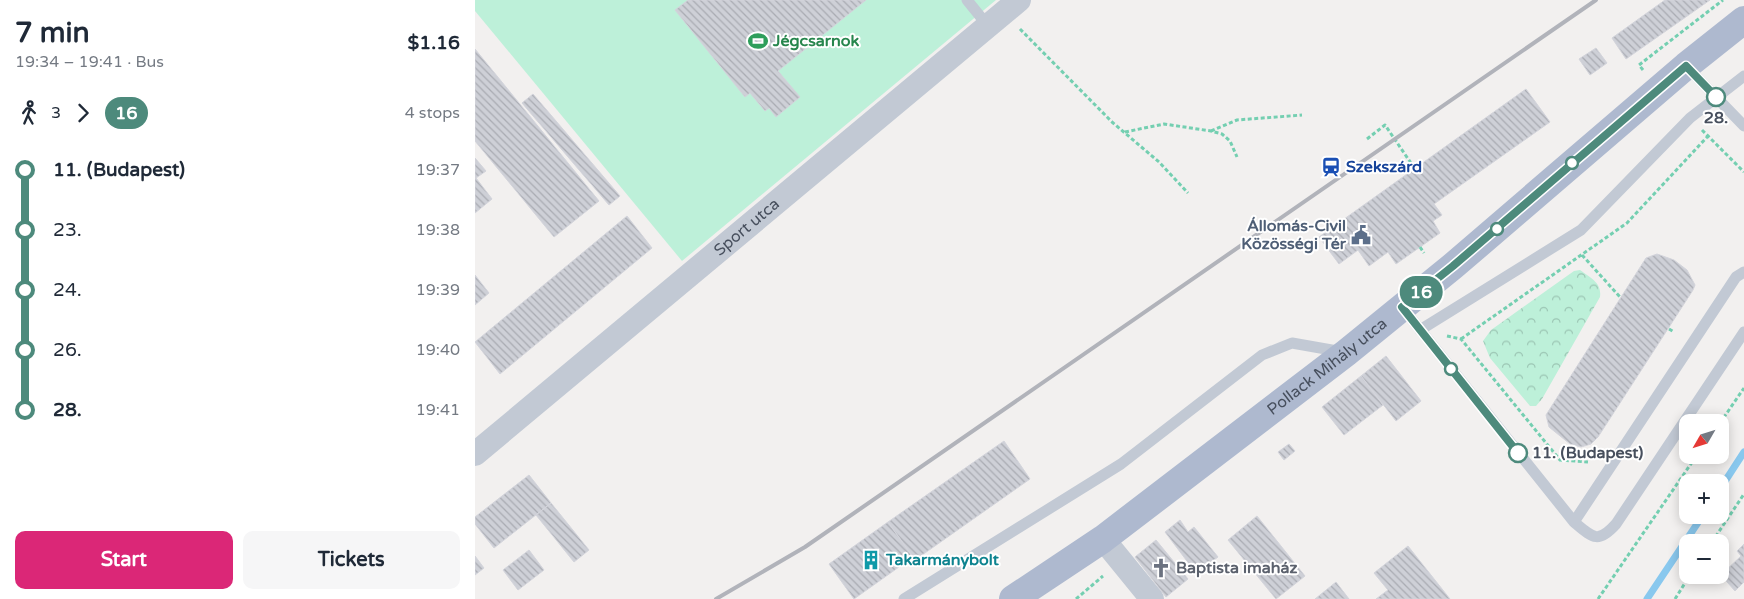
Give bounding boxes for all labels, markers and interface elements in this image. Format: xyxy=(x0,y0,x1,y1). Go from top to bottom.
text: 7 min xyxy=(15,16,90,50)
sports icon: Jégcsarnok xyxy=(747,30,769,52)
place label: Jégcsarnok xyxy=(772,31,859,51)
text: $1.16 xyxy=(408,32,460,54)
text: 19:34 – 19:41 · Bus xyxy=(15,52,164,72)
marker: 28. xyxy=(1706,87,1726,107)
icon: walk xyxy=(15,99,43,127)
icon: forward xyxy=(69,99,97,127)
text: 16 xyxy=(115,102,138,124)
text: 3 xyxy=(51,103,61,123)
text: 4 stops xyxy=(405,103,460,123)
place label: 28. xyxy=(1704,108,1728,128)
station icon: Szekszárd xyxy=(1320,156,1342,178)
unlabelled marker xyxy=(1565,156,1579,170)
place label: Szekszárd xyxy=(1346,157,1422,177)
text: 11. (Budapest) xyxy=(53,159,185,181)
text: 19:37 xyxy=(416,160,460,180)
street label: Sport utca xyxy=(710,194,784,260)
place label: Állomás-Civil Közösségi Tér xyxy=(1241,216,1347,254)
text: 23. xyxy=(53,219,82,241)
text: 19:38 xyxy=(416,220,460,240)
unlabelled marker xyxy=(1490,222,1504,236)
public building icon: Állomás-Civil Közösségi Tér xyxy=(1350,224,1372,246)
line badge: 16 xyxy=(1399,276,1443,308)
text: 24. xyxy=(53,279,82,301)
text: 19:39 xyxy=(416,280,460,300)
text: 16 xyxy=(1410,281,1432,303)
street label: Pollack Mihály utca xyxy=(1263,314,1391,420)
text: 26. xyxy=(53,339,82,361)
text: 19:40 xyxy=(416,340,460,360)
unlabelled marker xyxy=(1444,362,1458,376)
text: 28. xyxy=(53,399,82,421)
text: 19:41 xyxy=(416,400,460,420)
north arrow xyxy=(1679,414,1729,464)
map controls xyxy=(1679,414,1729,584)
marker: 11. (Budapest) xyxy=(1508,443,1528,463)
place label: 11. (Budapest) xyxy=(1532,443,1643,463)
button: + xyxy=(1679,474,1729,524)
button: Start xyxy=(15,531,233,589)
button: Tickets xyxy=(243,531,460,589)
button: − xyxy=(1679,534,1729,584)
building icon: Takarmánybolt xyxy=(860,549,882,571)
place label: Takarmánybolt xyxy=(885,550,1000,570)
church icon: Baptista imaház xyxy=(1150,557,1172,579)
place label: Baptista imaház xyxy=(1176,558,1297,578)

